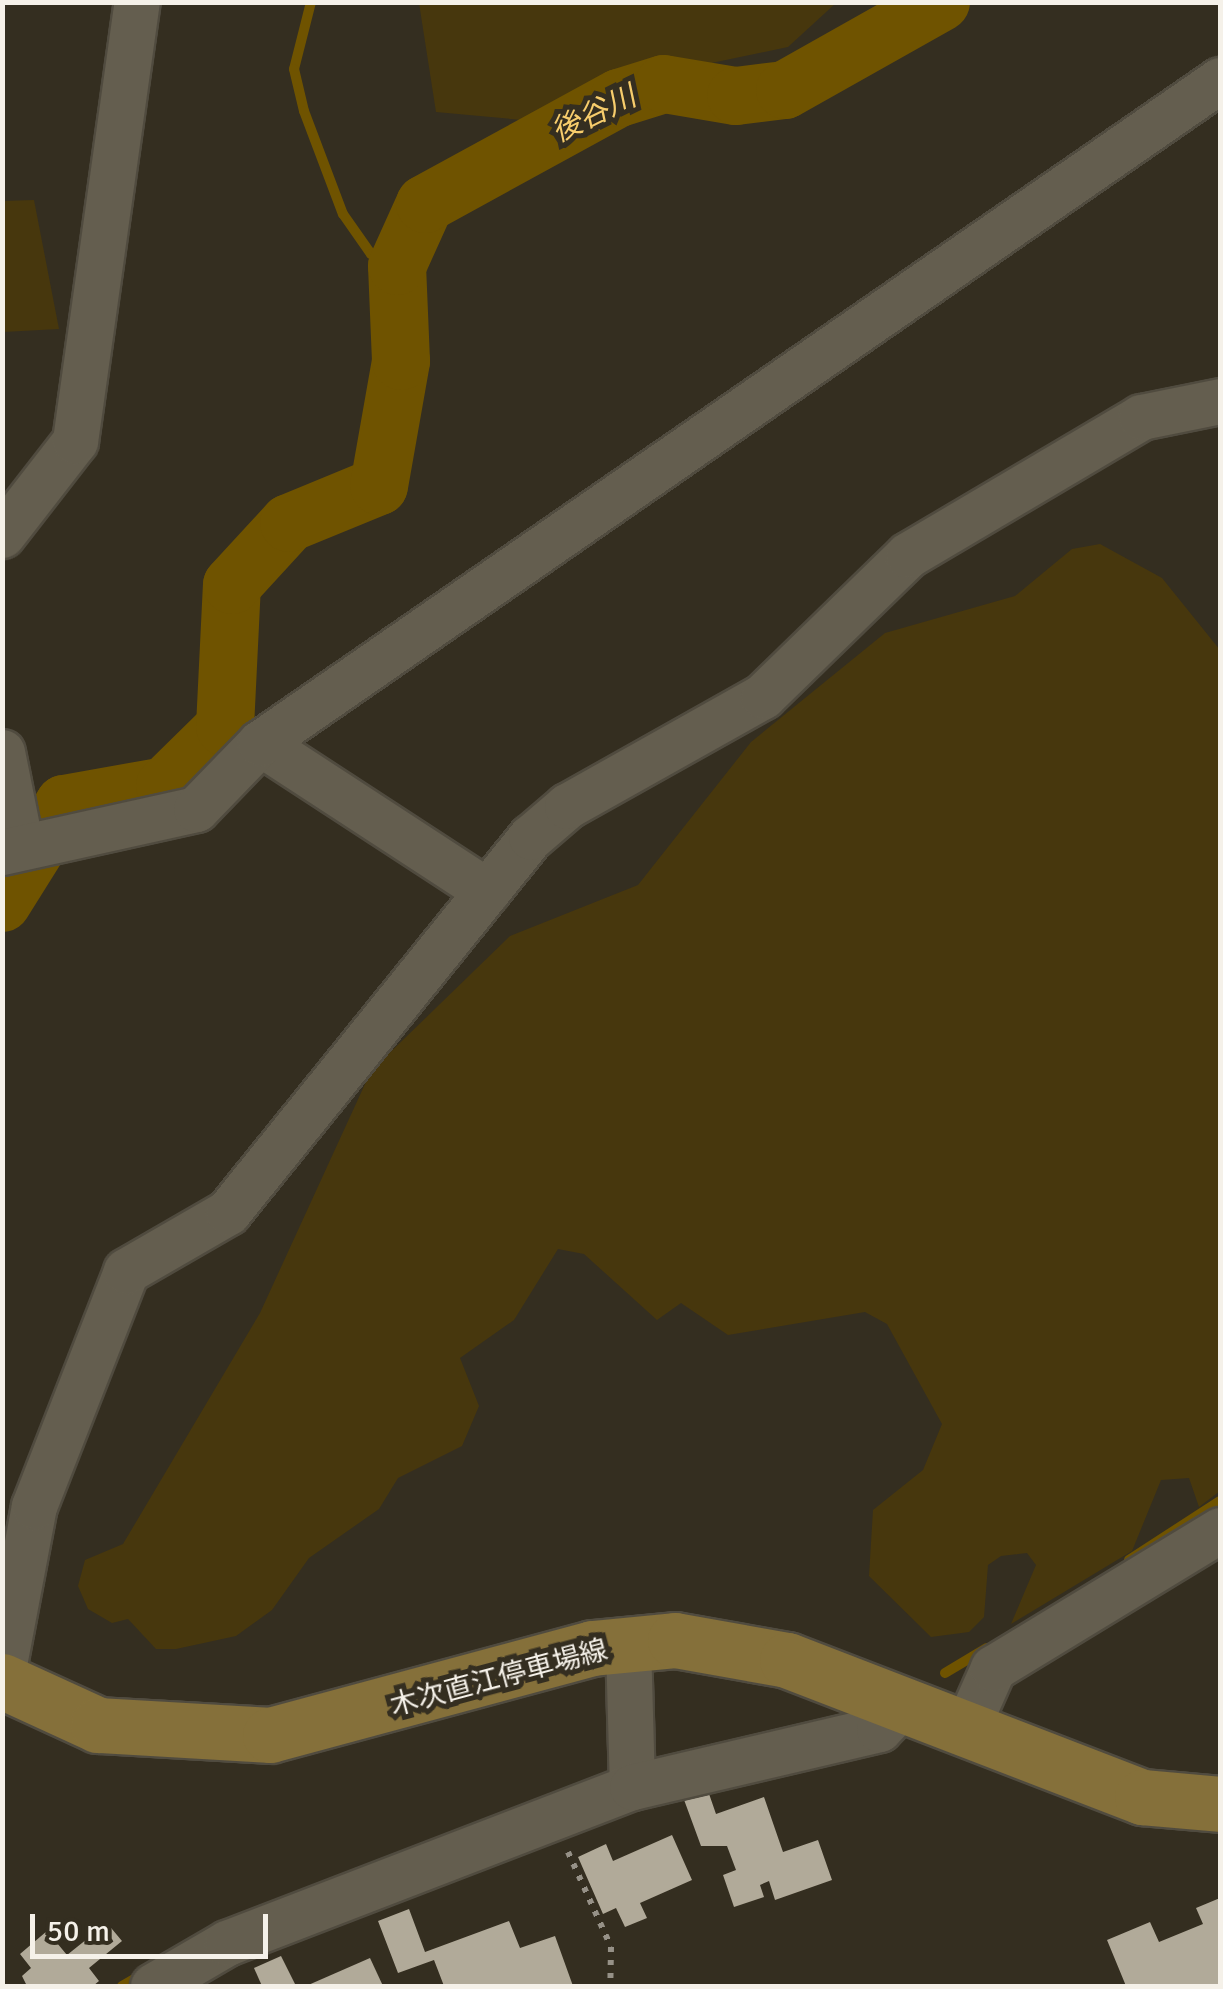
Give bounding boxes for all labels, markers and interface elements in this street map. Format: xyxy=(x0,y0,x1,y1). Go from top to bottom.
water label: 後谷川 xyxy=(546,79,642,151)
street label: 木次直江停車場線 xyxy=(386,1633,612,1723)
scale bar xyxy=(35,1894,272,1956)
text: 50 m xyxy=(47,1913,110,1950)

